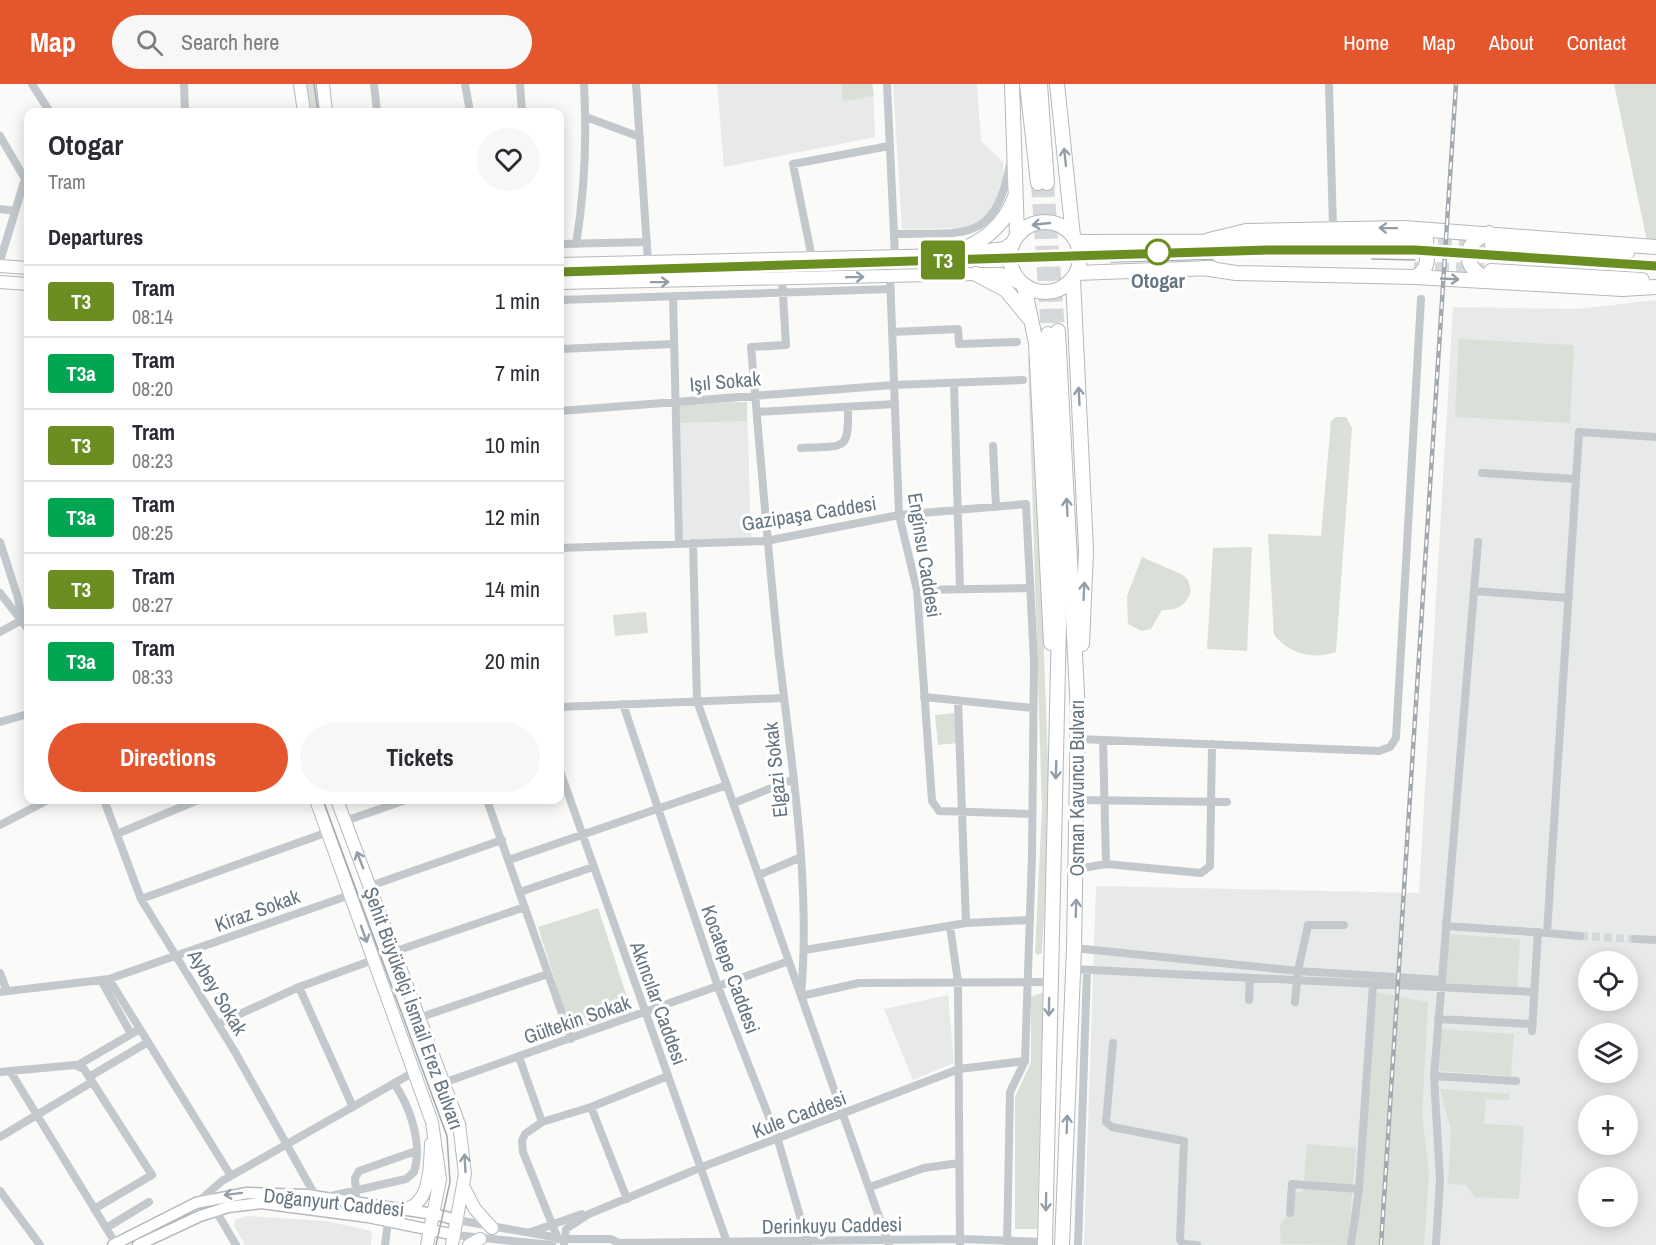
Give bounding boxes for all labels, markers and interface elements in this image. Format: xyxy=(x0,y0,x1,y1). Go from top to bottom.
search box xyxy=(112,15,532,69)
text: Map xyxy=(30,23,76,61)
icon: search xyxy=(133,26,166,59)
text: Search here xyxy=(181,27,279,57)
text: Home xyxy=(1343,28,1389,57)
text: Map xyxy=(1422,28,1456,57)
text: About xyxy=(1489,28,1534,57)
text: Contact xyxy=(1567,28,1626,57)
text: Otogar xyxy=(48,126,123,164)
button: heart xyxy=(477,128,540,191)
one-way arrow xyxy=(1059,148,1070,168)
text: Tram xyxy=(48,168,86,195)
one-way arrow xyxy=(1032,219,1052,230)
text: Departures xyxy=(48,222,143,252)
one-way arrow xyxy=(1379,222,1399,234)
marker: Otogar xyxy=(1145,239,1171,265)
line badge: T3 xyxy=(916,240,970,279)
text: T3 xyxy=(933,246,953,275)
place label: Otogar xyxy=(1131,267,1185,294)
one-way arrow xyxy=(844,271,864,283)
text: Tram xyxy=(132,273,175,303)
one-way arrow xyxy=(1440,273,1459,284)
one-way arrow xyxy=(649,277,669,288)
text: 1 min xyxy=(495,286,540,316)
text: T3 xyxy=(71,287,91,316)
text: 08:14 xyxy=(132,303,173,330)
text: Tram xyxy=(132,345,175,375)
text: 7 min xyxy=(495,358,540,388)
text: T3a xyxy=(66,359,96,388)
street label: Işıl Sokak xyxy=(688,364,762,398)
text: 08:20 xyxy=(132,375,173,402)
one-way arrow xyxy=(1073,386,1084,406)
text: Tram xyxy=(132,417,175,447)
text: 10 min xyxy=(485,430,540,460)
text: T3 xyxy=(71,431,91,460)
text: 08:23 xyxy=(132,447,173,474)
text: Tram xyxy=(132,489,175,519)
street label: Gazipaşa Caddesi xyxy=(740,489,878,537)
street label: Enginsu Caddesi xyxy=(902,491,948,619)
one-way arrow xyxy=(1061,497,1072,517)
text: 12 min xyxy=(485,502,540,532)
text: T3a xyxy=(66,503,96,532)
text: 08:25 xyxy=(132,519,173,546)
text: Tram xyxy=(132,561,175,591)
text: 14 min xyxy=(485,574,540,604)
text: T3 xyxy=(71,575,91,604)
one-way arrow xyxy=(1079,581,1090,601)
text: 08:27 xyxy=(132,591,173,618)
text: Tram xyxy=(132,633,175,663)
text: 20 min xyxy=(485,646,540,676)
text: T3a xyxy=(66,647,96,676)
text: 08:33 xyxy=(132,663,173,690)
street label: Osman Kavuncu Bulvarı xyxy=(1063,700,1090,876)
street label: Elgazi Sokak xyxy=(756,720,793,819)
button: Directions xyxy=(48,723,288,792)
button: Tickets xyxy=(300,723,540,792)
one-way arrow xyxy=(1050,759,1062,779)
one-way arrow xyxy=(353,851,364,870)
street label: Kiraz Sokak xyxy=(211,882,304,938)
street label: Şehit Büyükelçi İsmail Erez Bulvarı xyxy=(358,883,470,1133)
one-way arrow xyxy=(1070,898,1081,918)
street label: Kocatepe Caddesi xyxy=(695,901,767,1037)
one-way arrow xyxy=(359,924,370,942)
street label: Akıncılar Caddesi xyxy=(624,937,694,1068)
street label: Aybey Sokak xyxy=(181,943,255,1041)
map controls xyxy=(1578,951,1638,1227)
button: locate xyxy=(1578,951,1638,1011)
street label: Gültekin Sokak xyxy=(520,988,635,1050)
one-way arrow xyxy=(1044,996,1055,1016)
button: layers xyxy=(1578,1023,1638,1083)
street label: Kule Caddesi xyxy=(748,1084,850,1144)
button: + xyxy=(1578,1095,1638,1155)
one-way arrow xyxy=(1061,1114,1073,1134)
one-way arrow xyxy=(459,1153,470,1173)
button: − xyxy=(1578,1167,1638,1227)
street label: Doğanyurt Caddesi xyxy=(262,1181,406,1223)
one-way arrow xyxy=(224,1189,244,1200)
one-way arrow xyxy=(1040,1191,1052,1211)
street label: Derinkuyu Caddesi xyxy=(762,1210,902,1240)

